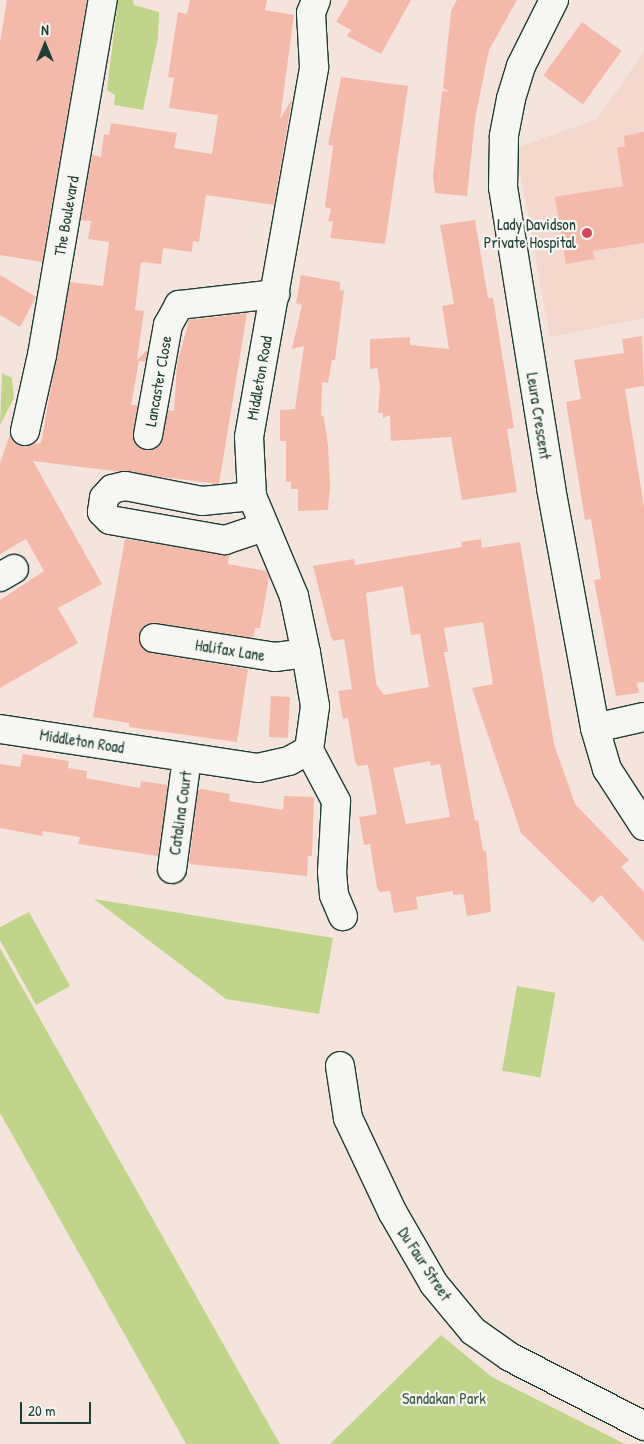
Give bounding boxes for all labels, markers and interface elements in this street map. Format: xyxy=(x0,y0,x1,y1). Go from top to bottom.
north arrow xyxy=(20,20,70,70)
text: N xyxy=(41,20,49,39)
street label: The Boulevard xyxy=(50,174,82,258)
place label: Lady Davidson Private Hospital xyxy=(484,214,576,252)
marker: Lady Davidson Private Hospital xyxy=(580,226,594,240)
street label: Lancaster Close xyxy=(141,334,175,428)
street label: Middleton Road xyxy=(242,334,276,422)
street label: Leura Crescent xyxy=(523,371,555,461)
street label: Halifax Lane xyxy=(194,635,266,665)
street label: Middleton Road xyxy=(38,725,126,757)
street label: Catalina Court xyxy=(165,770,195,856)
street label: Du Faur Street xyxy=(394,1224,456,1304)
park label: Sandakan Park xyxy=(402,1388,486,1408)
scale bar xyxy=(22,1392,94,1424)
text: 20 m xyxy=(28,1400,55,1421)

